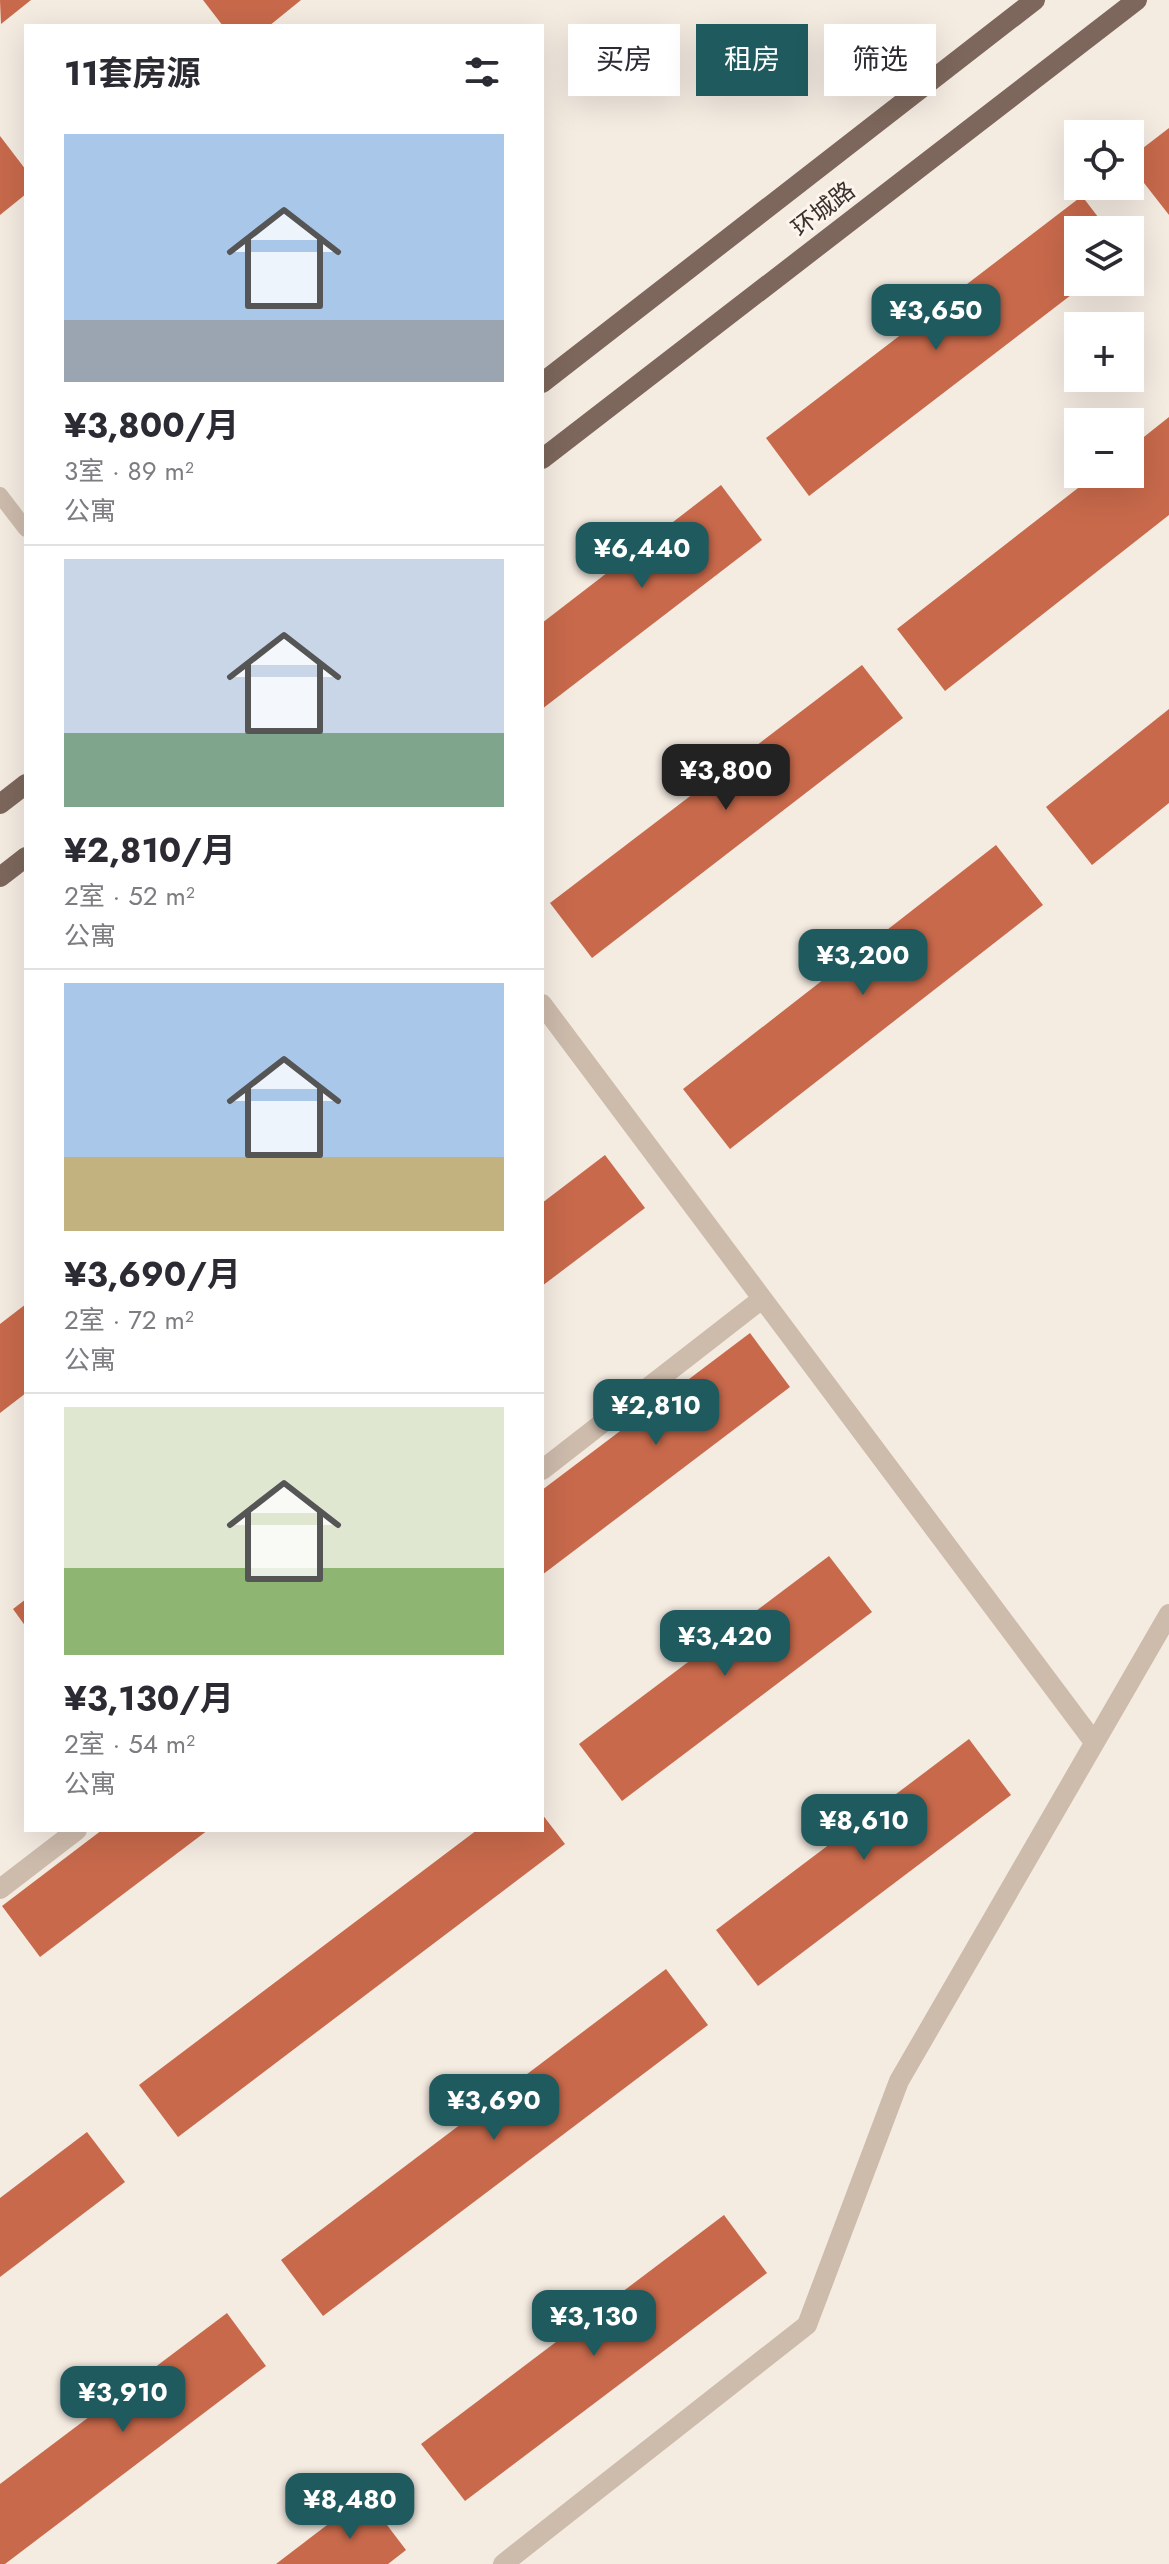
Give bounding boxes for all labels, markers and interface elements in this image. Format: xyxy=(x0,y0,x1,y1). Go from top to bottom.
chip: 买房 xyxy=(568,24,680,96)
chip: 租房 xyxy=(696,24,808,96)
chip: 筛选 xyxy=(824,24,936,96)
text: 11套房源 xyxy=(64,49,201,98)
icon: filters xyxy=(460,50,504,94)
map controls xyxy=(1064,120,1144,488)
button: locate xyxy=(1064,120,1144,200)
street label: 环城路 xyxy=(784,173,862,245)
icon: home xyxy=(212,186,356,330)
button: layers xyxy=(1064,216,1144,296)
pin: ¥3,650 xyxy=(871,284,1001,352)
text: ¥3,650 xyxy=(890,291,982,329)
button: + xyxy=(1064,312,1144,392)
text: ¥3,800/月 xyxy=(64,401,239,450)
button: − xyxy=(1064,408,1144,488)
text: 3室 · 89 m² xyxy=(64,452,194,490)
text: 公寓 xyxy=(64,492,116,530)
pin: ¥6,440 xyxy=(577,522,707,590)
text: ¥6,440 xyxy=(594,529,690,567)
icon: home xyxy=(212,611,356,755)
pin: ¥3,800 xyxy=(661,744,791,812)
text: ¥3,800 xyxy=(680,751,772,789)
text: ¥2,810/月 xyxy=(64,826,236,875)
text: 2室 · 52 m² xyxy=(64,877,195,915)
text: 公寓 xyxy=(64,917,116,955)
pin: ¥3,200 xyxy=(798,929,928,997)
text: ¥3,200 xyxy=(816,936,910,974)
icon: home xyxy=(212,1035,356,1179)
text: ¥3,690/月 xyxy=(64,1250,241,1299)
text: 2室 · 72 m² xyxy=(64,1301,194,1339)
text: 公寓 xyxy=(64,1341,116,1379)
pin: ¥2,810 xyxy=(591,1379,721,1447)
text: ¥2,810 xyxy=(611,1386,701,1424)
icon: home xyxy=(212,1459,356,1603)
pin: ¥3,420 xyxy=(660,1610,790,1678)
text: ¥3,420 xyxy=(678,1617,772,1655)
text: ¥3,130/月 xyxy=(64,1674,234,1723)
text: 2室 · 54 m² xyxy=(64,1725,195,1763)
text: 公寓 xyxy=(64,1765,116,1803)
pin: ¥8,610 xyxy=(799,1794,929,1862)
text: ¥8,610 xyxy=(819,1801,909,1839)
pin: ¥3,690 xyxy=(429,2074,559,2142)
text: ¥3,690 xyxy=(447,2081,541,2119)
pin: ¥3,130 xyxy=(529,2290,659,2358)
text: ¥3,130 xyxy=(550,2297,638,2335)
pin: ¥3,910 xyxy=(58,2366,188,2434)
text: ¥3,910 xyxy=(78,2373,168,2411)
pin: ¥8,480 xyxy=(285,2473,415,2541)
text: ¥8,480 xyxy=(303,2480,397,2518)

